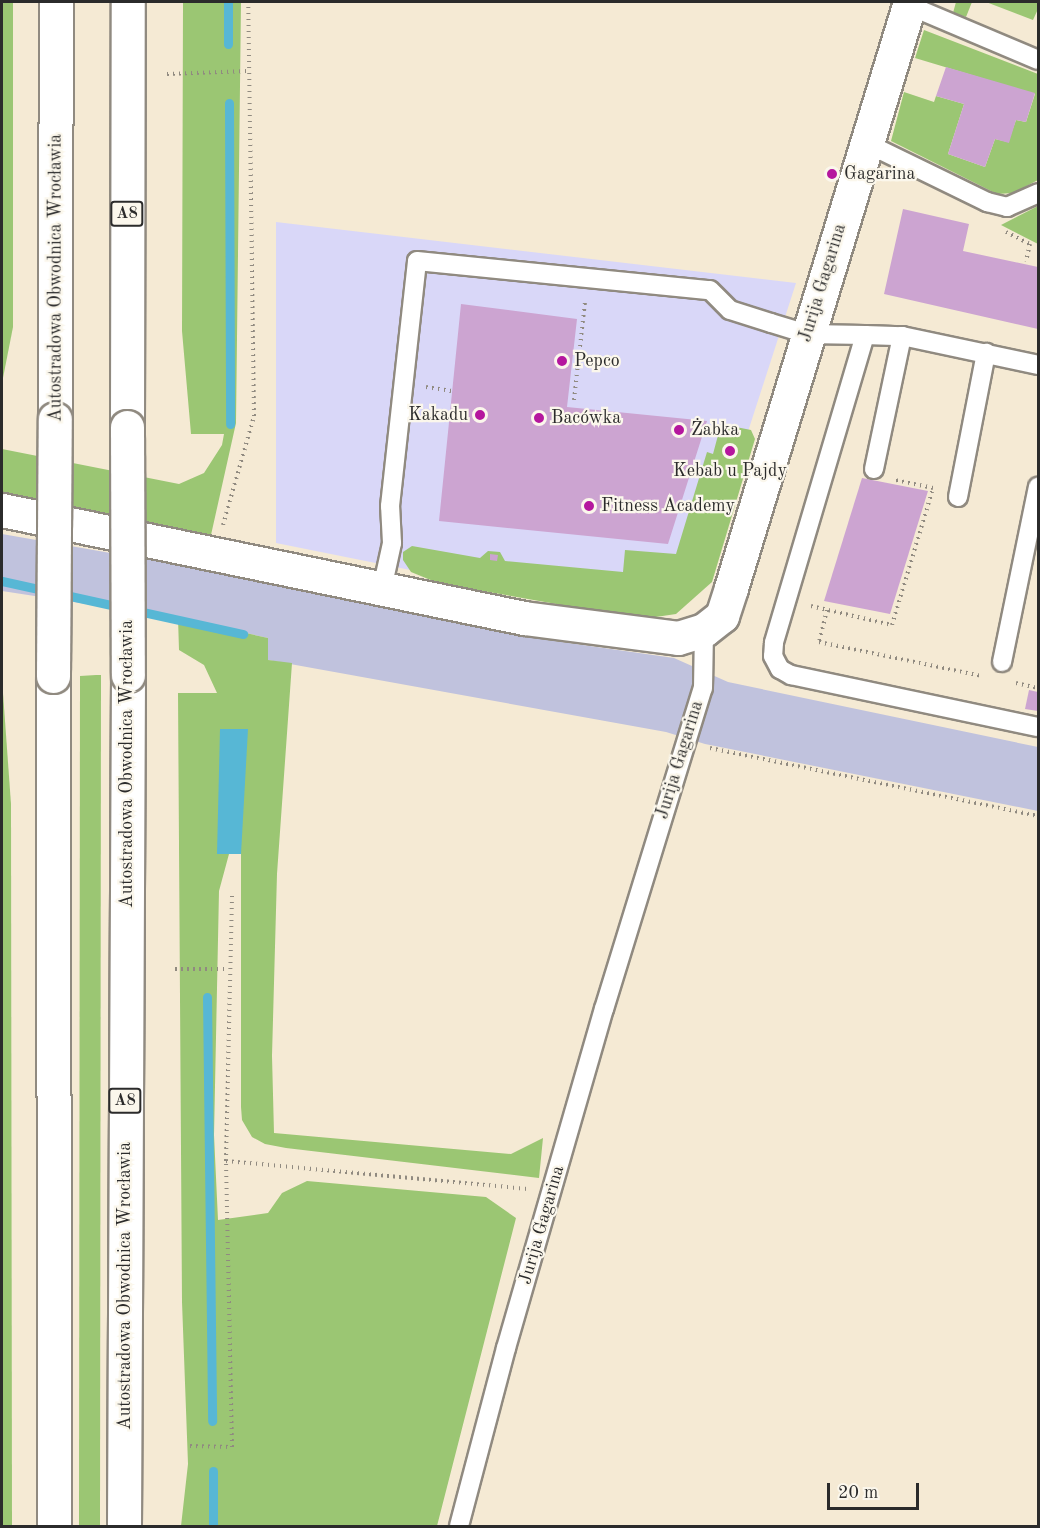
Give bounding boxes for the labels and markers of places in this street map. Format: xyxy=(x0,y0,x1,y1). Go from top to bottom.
place label: Gagarina xyxy=(844,163,915,185)
marker: Gagarina xyxy=(825,167,839,181)
place label: Pepco xyxy=(574,350,620,372)
marker: Pepco xyxy=(555,354,569,368)
place label: Kakadu xyxy=(408,404,468,426)
place label: Bacówka xyxy=(551,407,621,429)
marker: Kakadu xyxy=(473,408,487,422)
marker: Bacówka xyxy=(532,411,546,425)
place label: Żabka xyxy=(691,419,739,441)
marker: Żabka xyxy=(672,423,686,437)
marker: Kebab u Pajdy xyxy=(723,444,737,458)
place label: Kebab u Pajdy xyxy=(673,460,787,482)
place label: Fitness Academy xyxy=(601,495,735,517)
marker: Fitness Academy xyxy=(582,499,596,513)

